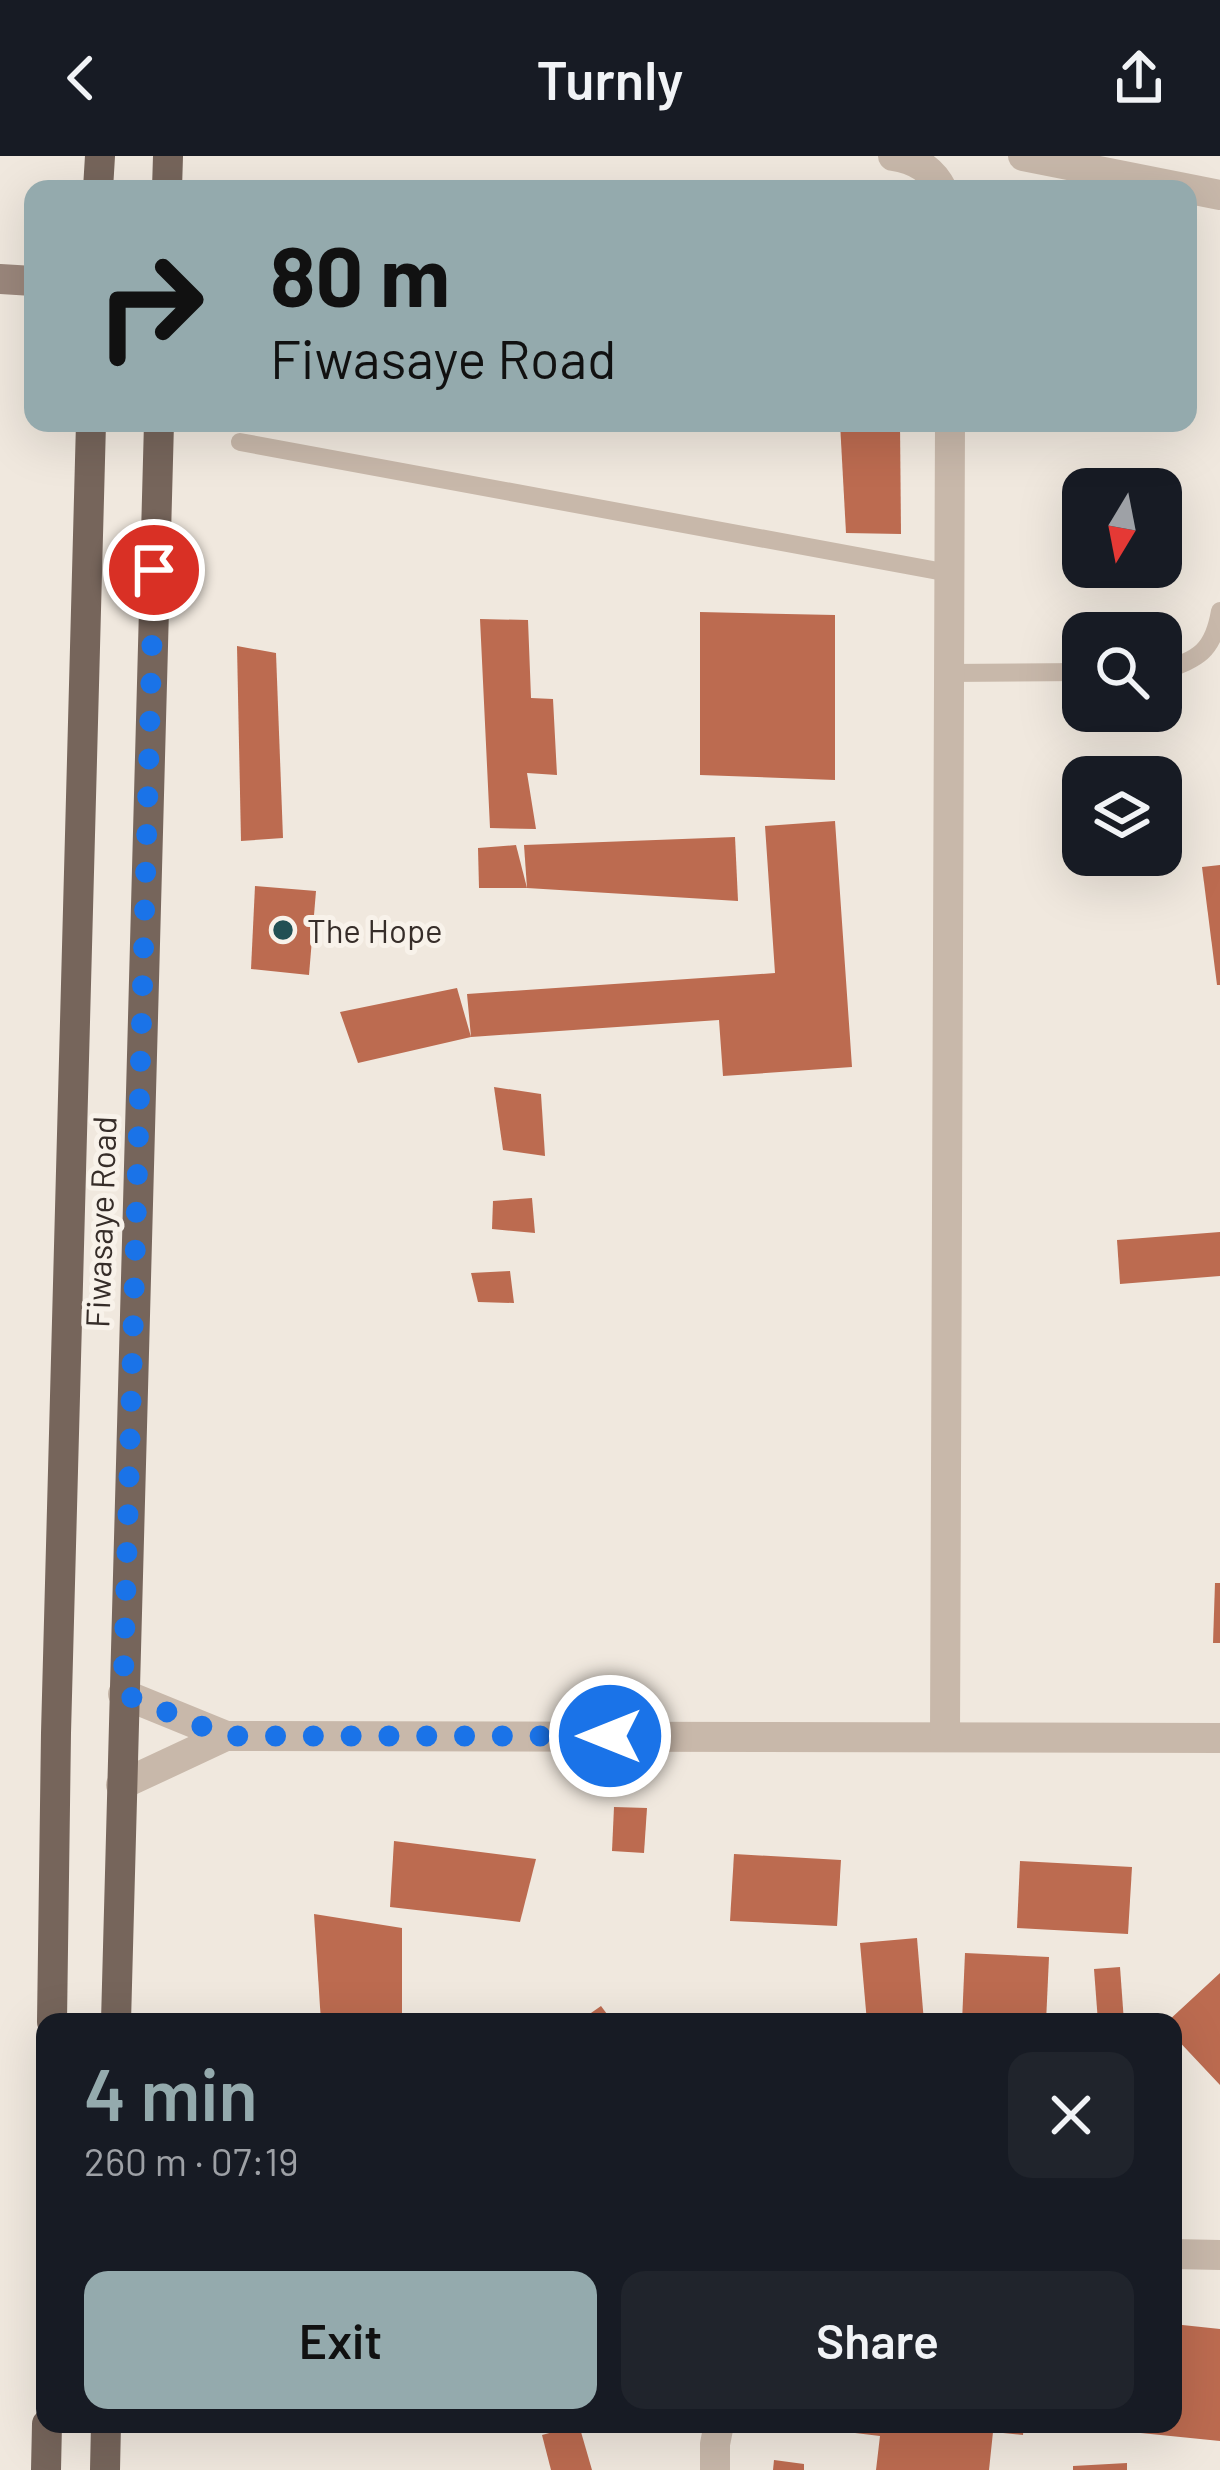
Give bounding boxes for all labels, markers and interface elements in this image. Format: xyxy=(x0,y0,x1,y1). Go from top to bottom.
icon: back xyxy=(48,45,114,111)
icon: share xyxy=(1106,45,1172,111)
text: Turnly xyxy=(537,46,684,111)
text: 80 m xyxy=(270,223,450,324)
icon: right xyxy=(72,228,228,384)
text: Fiwasaye Road xyxy=(270,325,617,390)
north arrow xyxy=(1062,468,1182,588)
map controls xyxy=(1062,468,1182,876)
pin xyxy=(103,519,205,621)
icon: arrive xyxy=(121,537,187,603)
button: search xyxy=(1062,612,1182,732)
button: layers xyxy=(1062,756,1182,876)
place label: The Hope xyxy=(307,910,443,950)
marker: The Hope xyxy=(270,917,296,943)
street label: Fiwasaye Road xyxy=(76,1115,124,1329)
position arrow xyxy=(547,1673,673,1799)
text: 4 min xyxy=(84,2049,258,2135)
button: close xyxy=(1008,2052,1134,2178)
text: 260 m · 07:19 xyxy=(84,2137,299,2184)
button: Exit xyxy=(84,2271,597,2409)
button: Share xyxy=(621,2271,1134,2409)

